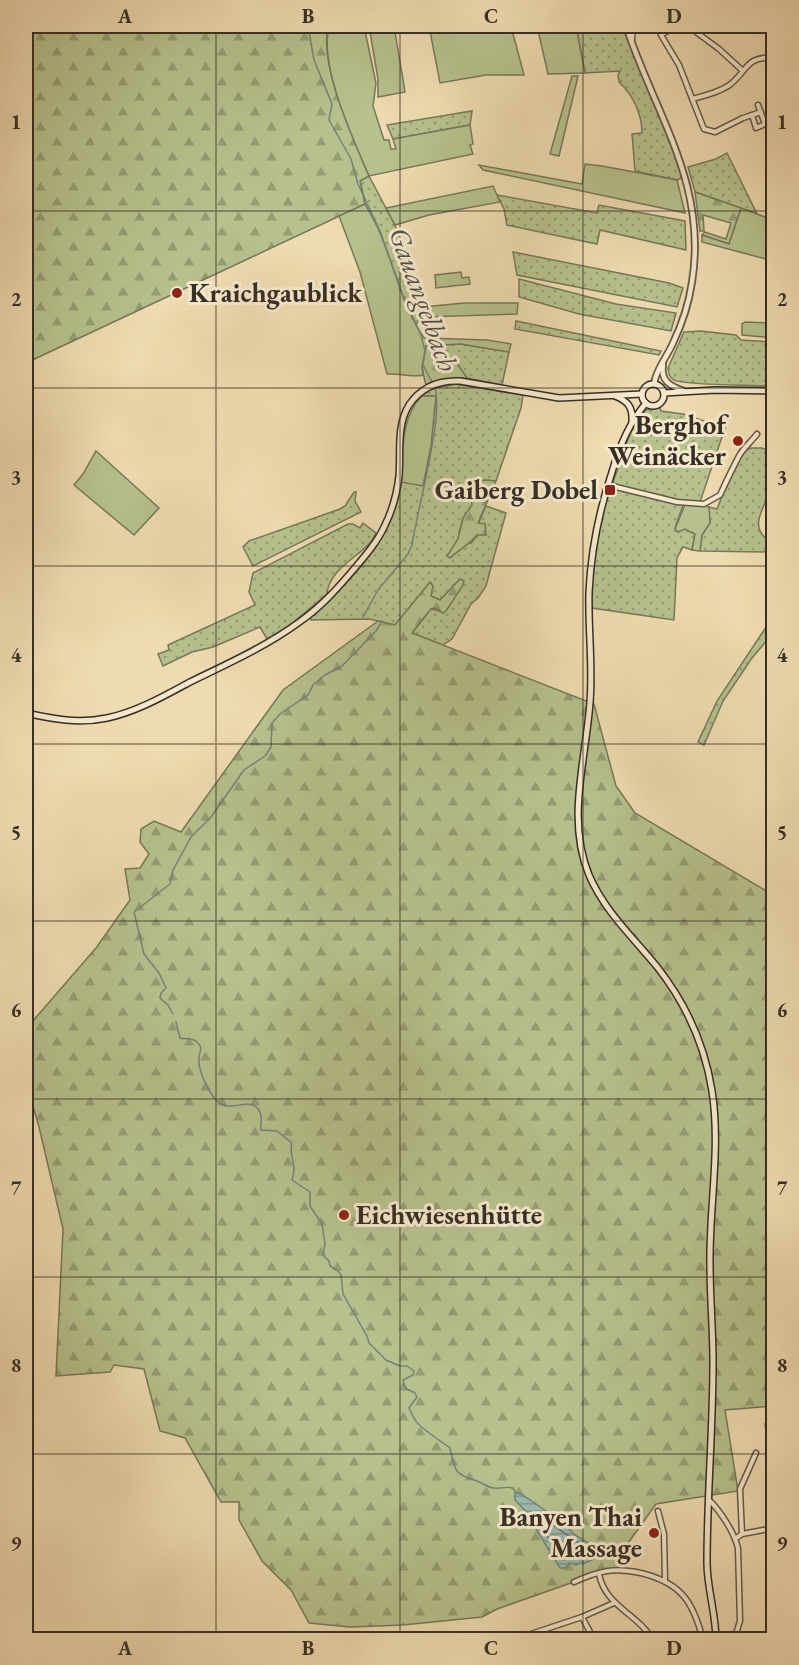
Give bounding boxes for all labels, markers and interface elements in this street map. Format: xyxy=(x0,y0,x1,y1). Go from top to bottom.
text: A xyxy=(117,3,133,29)
text: B xyxy=(302,3,314,29)
text: C xyxy=(484,3,498,29)
text: D xyxy=(666,3,682,29)
text: 1 xyxy=(11,109,21,135)
text: 1 xyxy=(777,109,787,135)
water label: Gauangelbach xyxy=(381,222,467,376)
place label: Kraichgaublick xyxy=(189,275,364,310)
text: 2 xyxy=(11,286,22,312)
marker: Kraichgaublick xyxy=(170,286,184,300)
text: 2 xyxy=(777,286,788,312)
place label: Berghof Weinäcker xyxy=(608,407,729,473)
marker: Berghof Weinäcker xyxy=(731,434,745,448)
text: 3 xyxy=(11,464,21,490)
text: 3 xyxy=(777,464,787,490)
place label: Gaiberg Dobel xyxy=(435,472,598,507)
marker: Gaiberg Dobel xyxy=(603,483,617,497)
text: 4 xyxy=(11,642,22,668)
text: 4 xyxy=(777,642,788,668)
text: 5 xyxy=(11,819,21,845)
text: 5 xyxy=(777,819,787,845)
text: 6 xyxy=(11,997,22,1023)
text: 6 xyxy=(777,997,788,1023)
text: 7 xyxy=(11,1175,22,1201)
text: 7 xyxy=(777,1175,788,1201)
place label: Eichwiesenhütte xyxy=(356,1197,542,1232)
marker: Eichwiesenhütte xyxy=(337,1208,351,1222)
text: 8 xyxy=(11,1352,21,1378)
text: 8 xyxy=(777,1352,787,1378)
place label: Banyen Thai Massage xyxy=(500,1499,642,1565)
marker: Banyen Thai Massage xyxy=(647,1526,661,1540)
text: 9 xyxy=(11,1530,22,1556)
text: 9 xyxy=(777,1530,788,1556)
text: A xyxy=(117,1635,133,1661)
text: B xyxy=(302,1635,314,1661)
text: C xyxy=(484,1635,498,1661)
text: D xyxy=(666,1635,682,1661)

